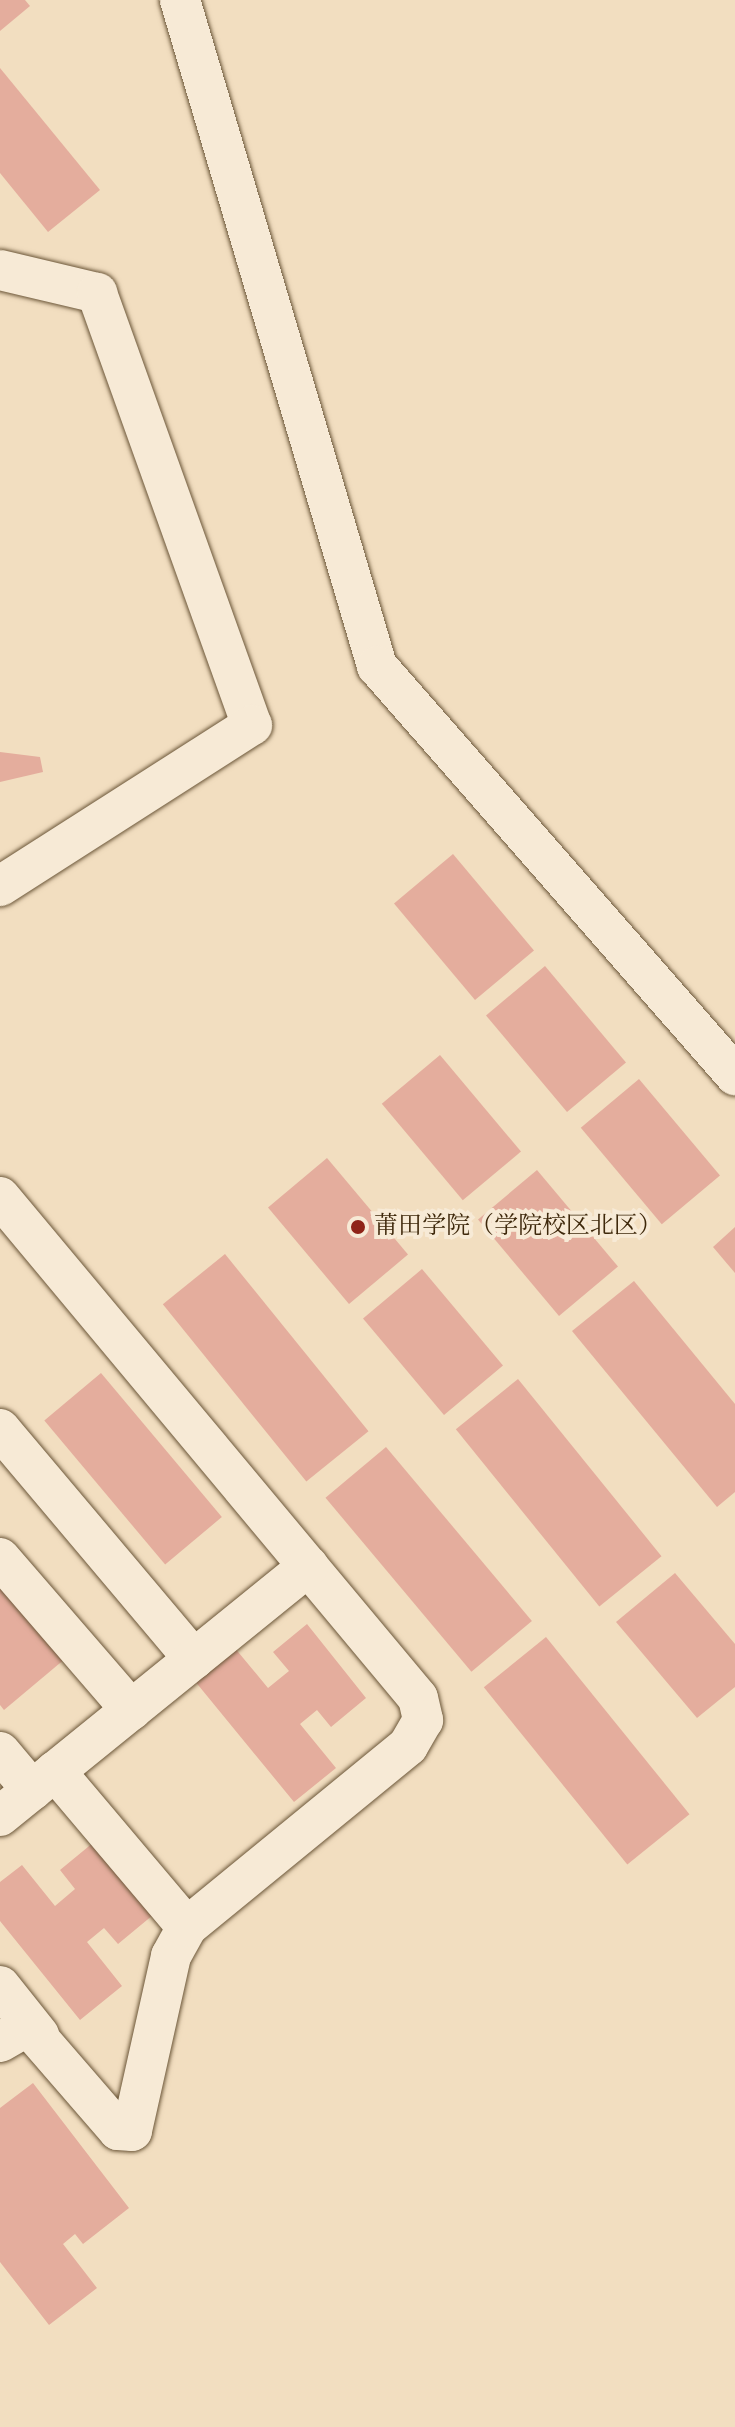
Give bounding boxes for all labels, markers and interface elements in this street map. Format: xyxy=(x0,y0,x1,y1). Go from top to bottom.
place label: 莆田学院（学院校区北区） xyxy=(374,1213,662,1241)
marker: 莆田学院（学院校区北区） xyxy=(349,1218,367,1236)

